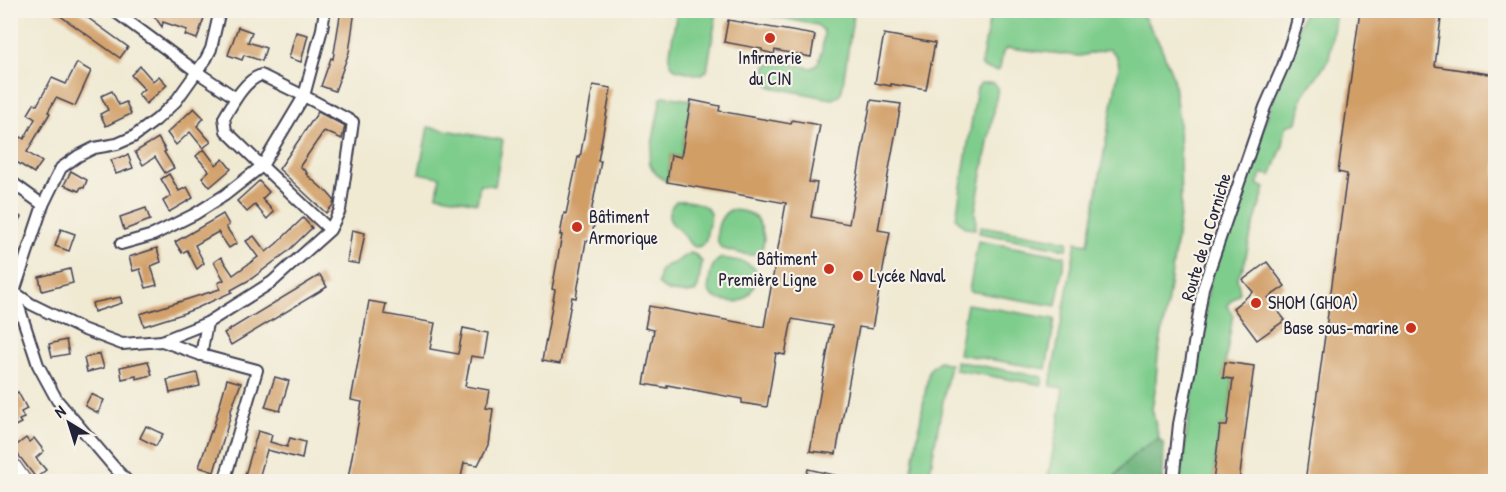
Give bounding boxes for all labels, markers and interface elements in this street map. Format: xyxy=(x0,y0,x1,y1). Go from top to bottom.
marker: Infirmerie du CIN xyxy=(763,31,777,45)
place label: Infirmerie du CIN xyxy=(738,45,802,91)
street label: Route de la Corniche xyxy=(1174,170,1237,304)
place label: Bâtiment Armorique xyxy=(589,204,658,250)
marker: Bâtiment Armorique xyxy=(570,220,584,234)
place label: Bâtiment Première Ligne xyxy=(719,246,818,292)
marker: Bâtiment Première Ligne xyxy=(822,262,836,276)
place label: Lycée Naval xyxy=(870,263,946,288)
marker: Lycée Naval xyxy=(851,269,865,283)
place label: SHOM (GHOA) xyxy=(1268,290,1358,315)
marker: SHOM (GHOA) xyxy=(1249,296,1263,310)
place label: Base sous-marine xyxy=(1283,315,1399,340)
marker: Base sous-marine xyxy=(1404,321,1418,335)
north arrow xyxy=(39,393,99,453)
text: N xyxy=(50,400,70,422)

